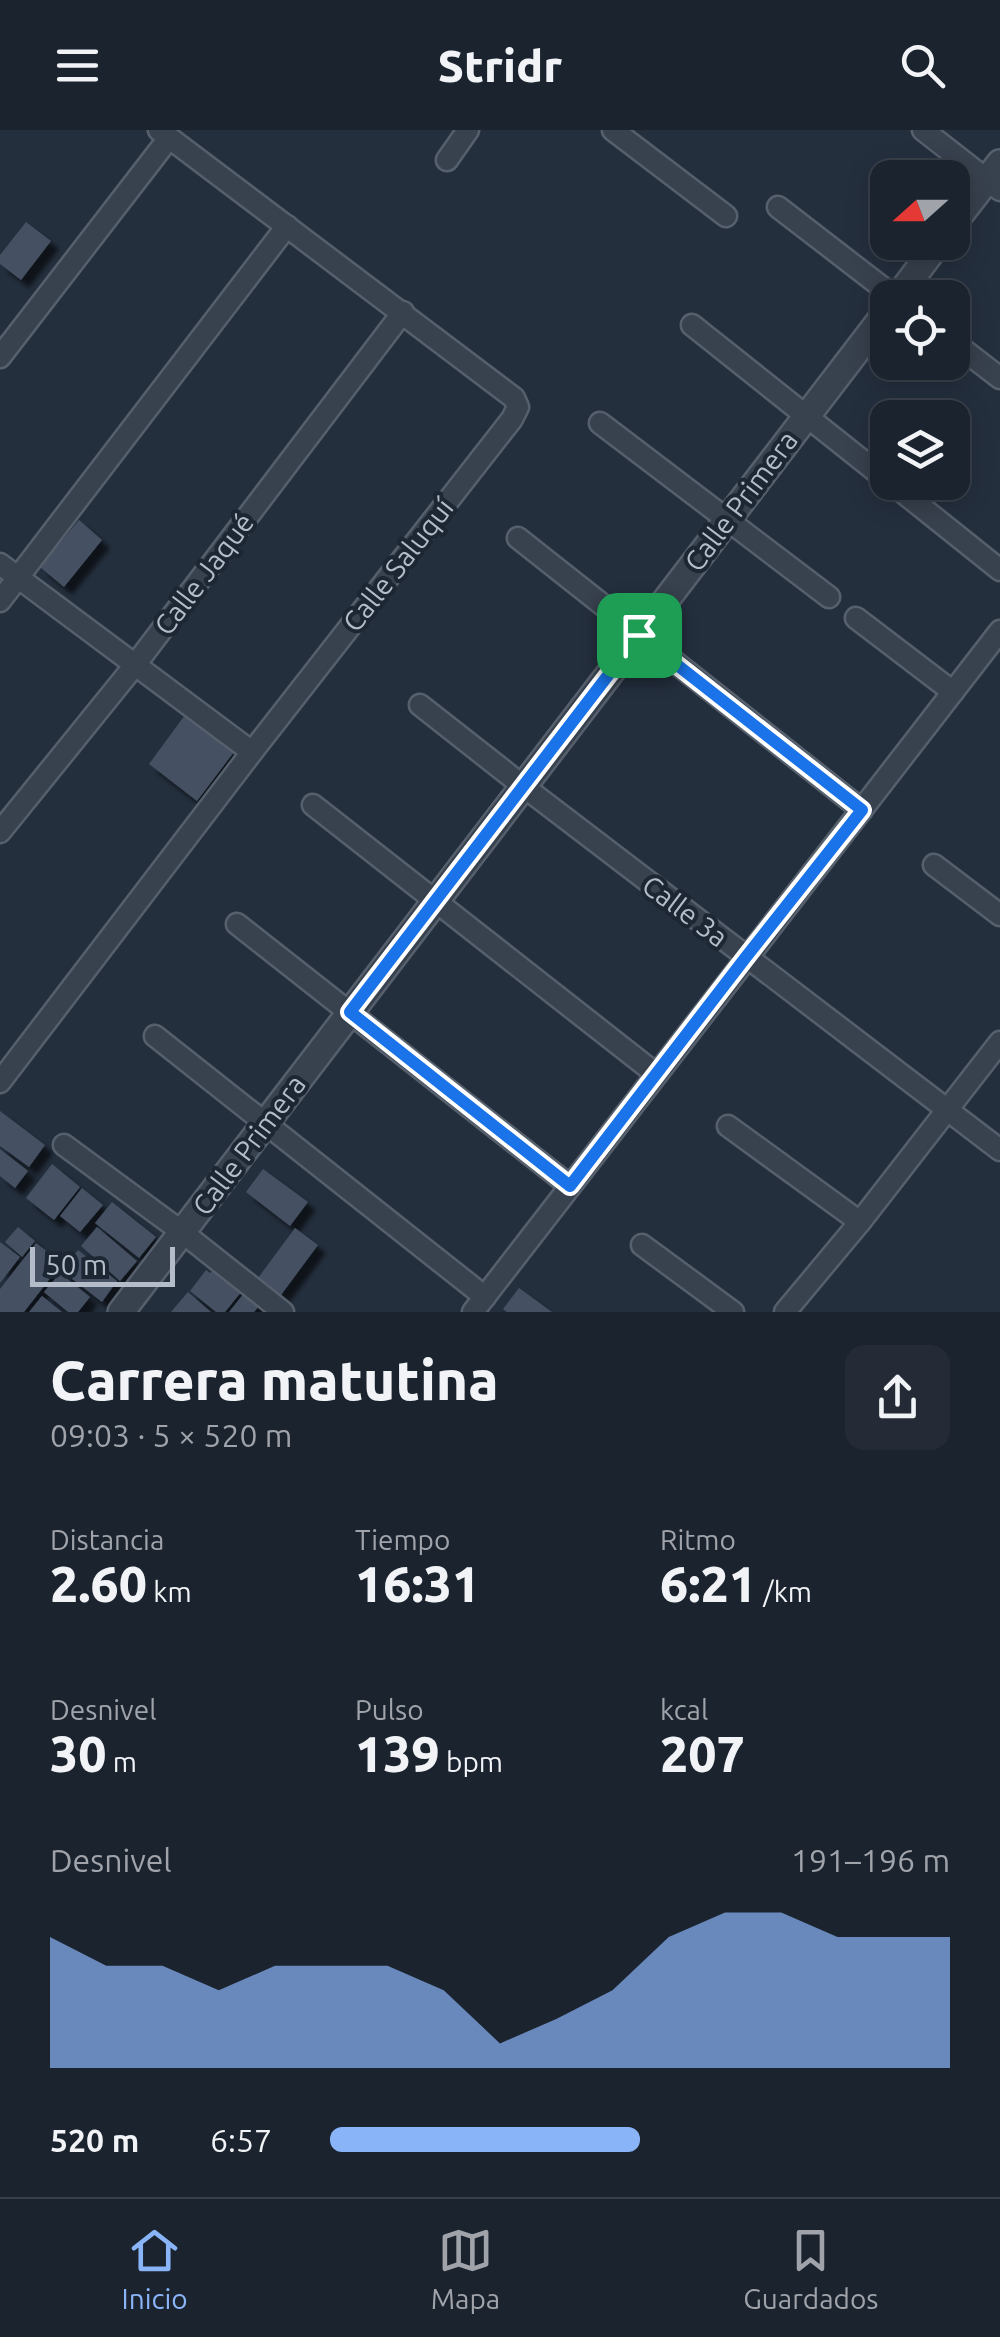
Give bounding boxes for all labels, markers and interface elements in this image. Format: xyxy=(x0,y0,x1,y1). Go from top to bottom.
icon: menu xyxy=(50,38,105,93)
icon: search xyxy=(895,38,950,93)
text: Stridr xyxy=(438,40,562,91)
north arrow xyxy=(870,160,970,260)
map controls xyxy=(870,160,970,500)
button: locate xyxy=(870,280,970,380)
button: layers xyxy=(870,400,970,500)
street label: Calle Primera xyxy=(678,425,803,577)
street label: Calle Saluquí xyxy=(336,491,460,637)
street label: Calle Jaqué xyxy=(148,507,259,641)
pin xyxy=(597,593,682,678)
icon: arrive xyxy=(612,608,667,663)
street label: Calle 3a xyxy=(637,869,734,953)
street label: Calle Primera xyxy=(186,1069,311,1221)
scale bar xyxy=(30,1242,175,1286)
text: 50 m xyxy=(45,1249,107,1280)
button: share xyxy=(845,1345,950,1450)
text: Carrera matutina xyxy=(50,1349,499,1410)
text: 09:03 · 5 × 520 m xyxy=(50,1417,292,1453)
text: Distancia xyxy=(50,1524,164,1555)
text: Tiempo xyxy=(355,1524,450,1555)
text: Ritmo xyxy=(660,1524,736,1555)
text: 2.60 xyxy=(50,1555,147,1611)
text: 16:31 xyxy=(355,1555,480,1611)
text: 6:21 xyxy=(660,1555,757,1611)
text: km xyxy=(147,1576,192,1607)
text: /km xyxy=(757,1576,812,1607)
text: Desnivel xyxy=(50,1694,157,1725)
text: Pulso xyxy=(355,1694,424,1725)
text: kcal xyxy=(660,1694,708,1725)
text: 30 xyxy=(50,1725,106,1781)
text: 139 xyxy=(355,1725,440,1781)
text: 207 xyxy=(660,1725,745,1781)
text: m xyxy=(106,1746,137,1777)
text: bpm xyxy=(440,1746,503,1777)
text: Desnivel xyxy=(50,1842,172,1878)
text: 191–196 m xyxy=(791,1842,950,1878)
text: 520 m xyxy=(50,2122,139,2158)
text: 6:57 xyxy=(210,2122,272,2158)
tab: Inicio xyxy=(122,2223,188,2314)
tab: Mapa xyxy=(431,2223,500,2314)
tab: Guardados xyxy=(743,2223,878,2314)

